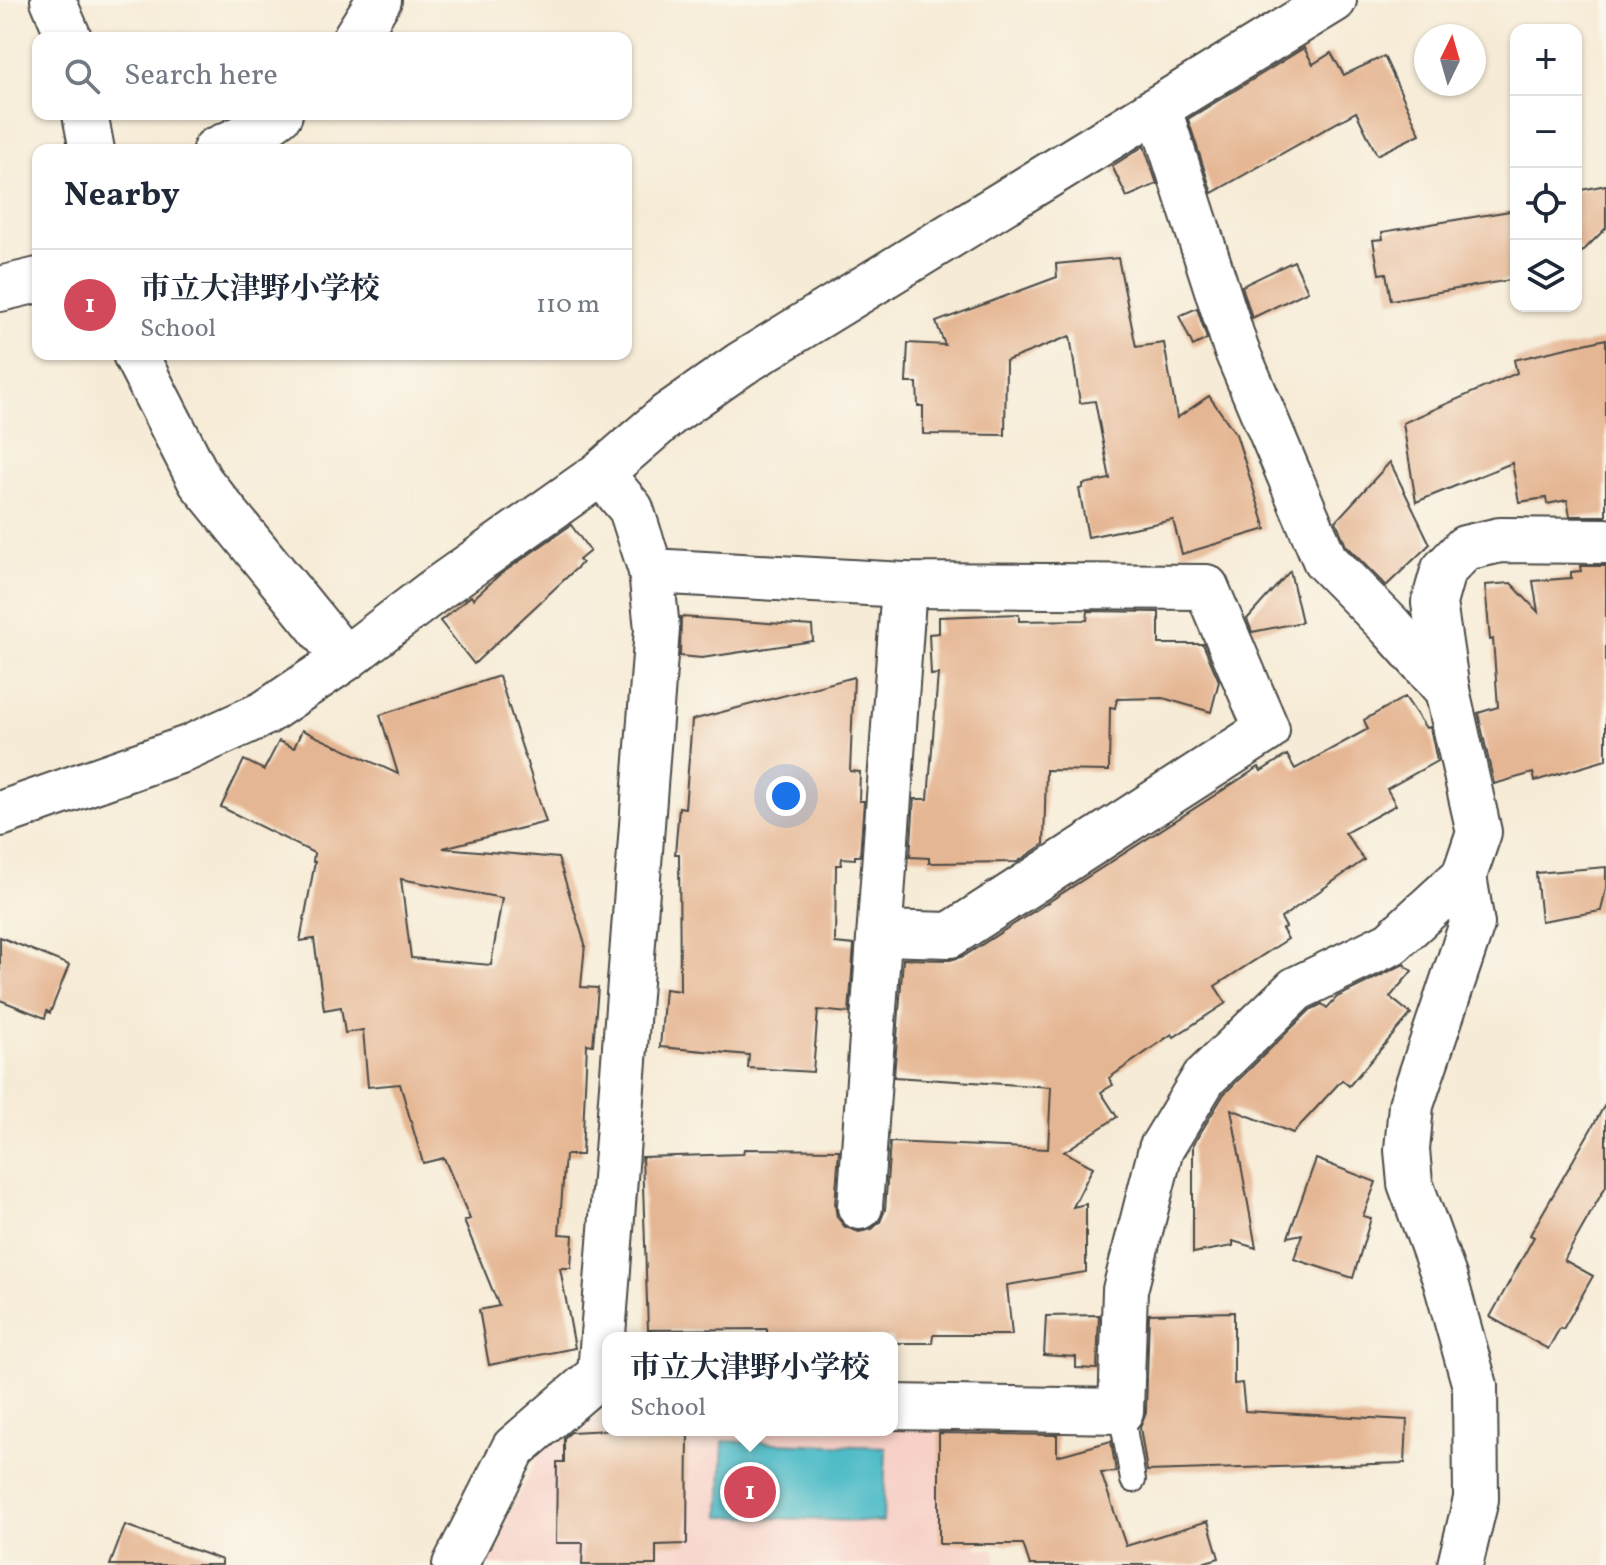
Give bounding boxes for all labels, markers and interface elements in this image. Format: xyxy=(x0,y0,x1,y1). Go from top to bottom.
north arrow xyxy=(1414,24,1486,96)
map controls xyxy=(1510,24,1582,312)
button: + xyxy=(1510,24,1582,96)
search box xyxy=(32,32,632,120)
icon: search xyxy=(60,54,104,98)
text: Search here xyxy=(124,55,278,97)
button: − xyxy=(1510,96,1582,168)
button: locate xyxy=(1510,168,1582,240)
text: Nearby xyxy=(64,173,180,220)
button: layers xyxy=(1510,240,1582,312)
text: 市立大津野小学校 xyxy=(140,269,380,311)
text: 1 xyxy=(85,287,95,323)
text: 110 m xyxy=(536,287,600,323)
text: School xyxy=(140,311,216,347)
your location xyxy=(766,776,806,816)
popup xyxy=(602,1332,898,1436)
text: 市立大津野小学校 xyxy=(630,1348,870,1390)
text: School xyxy=(630,1390,706,1426)
pin: 1 xyxy=(724,1462,776,1522)

